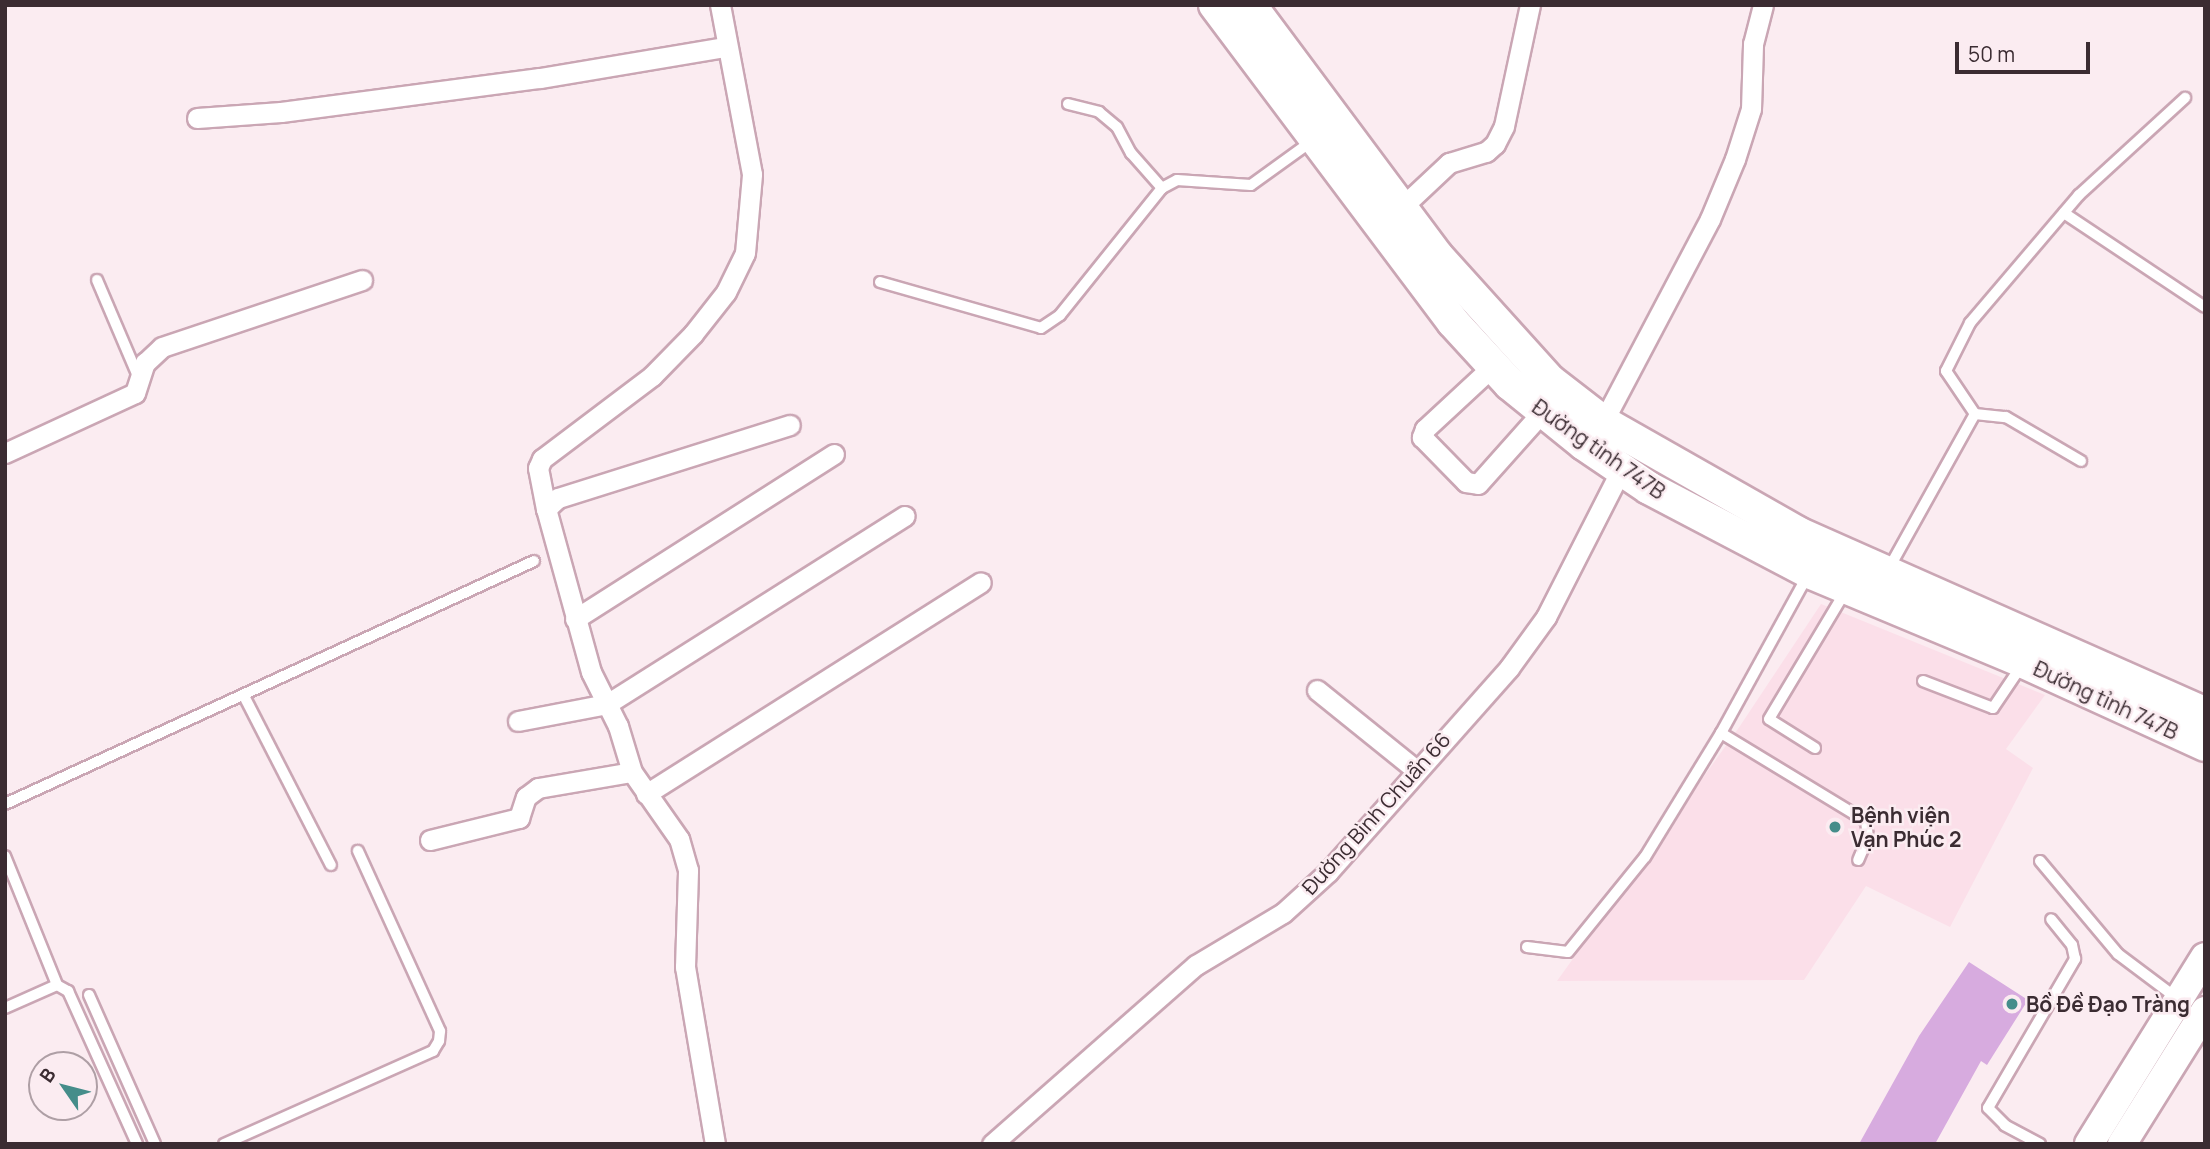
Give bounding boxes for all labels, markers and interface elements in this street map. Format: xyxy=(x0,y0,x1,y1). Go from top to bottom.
scale bar xyxy=(1958,28,2093,72)
text: 50 m xyxy=(1968,40,2015,68)
street label: Đường tỉnh 747B xyxy=(1528,394,1670,504)
street label: Đường tỉnh 747B xyxy=(2030,656,2182,744)
street label: Đường Bình Chuẩn 66 xyxy=(1296,727,1456,899)
place label: Bệnh viện Vạn Phúc 2 xyxy=(1851,802,1961,852)
marker: Bệnh viện Vạn Phúc 2 xyxy=(1825,817,1845,837)
place label: Bồ Đề Đạo Tràng xyxy=(2026,991,2190,1017)
marker: Bồ Đề Đạo Tràng xyxy=(2004,996,2020,1012)
north arrow xyxy=(28,1051,98,1121)
text: B xyxy=(33,1063,62,1087)

